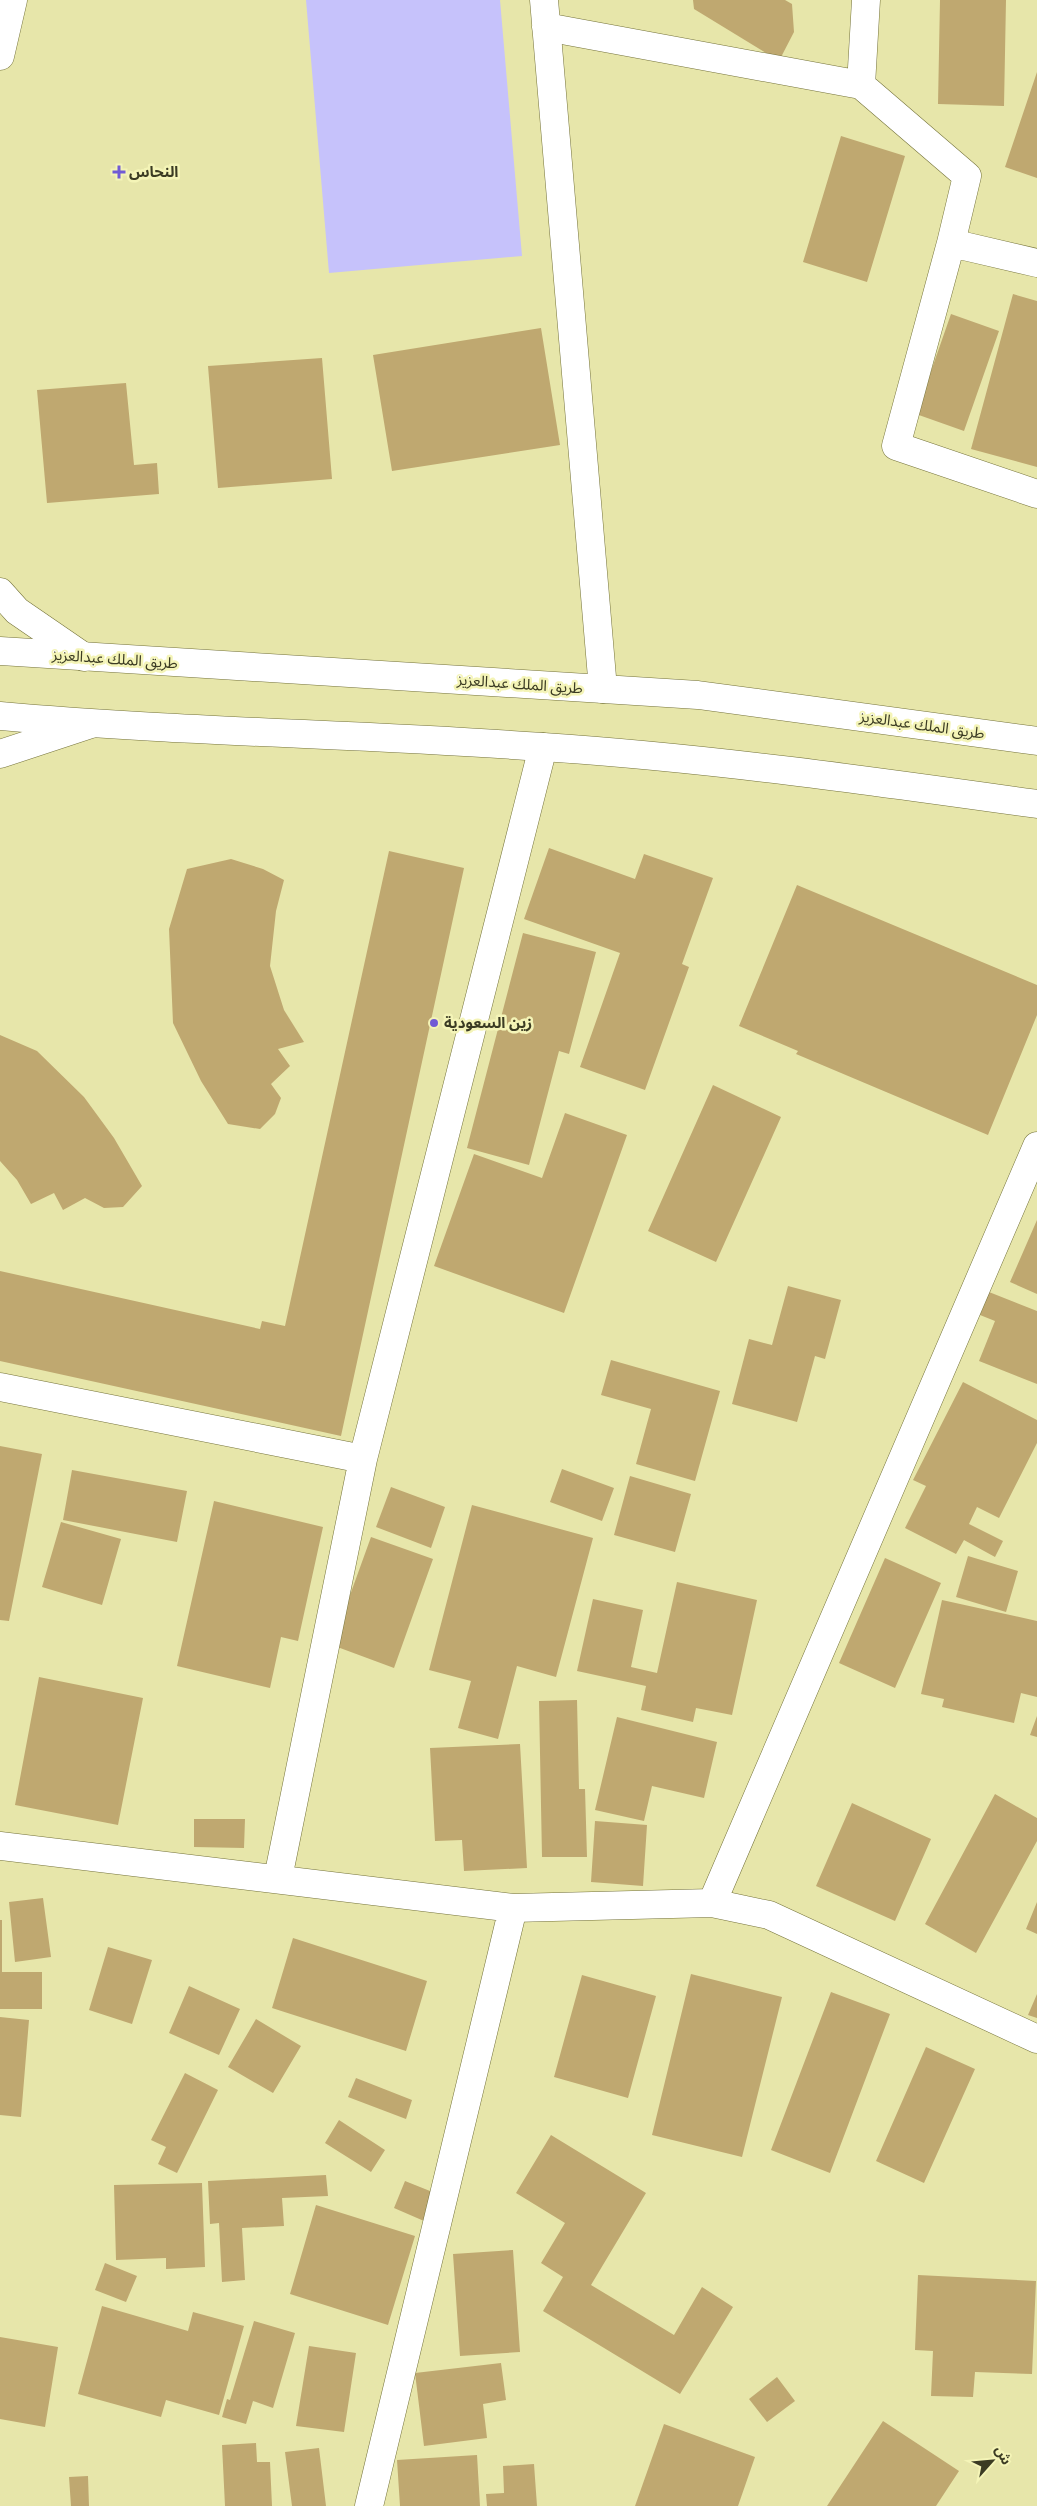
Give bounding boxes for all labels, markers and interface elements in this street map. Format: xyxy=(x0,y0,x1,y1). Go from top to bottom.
place label: النحاس xyxy=(129,163,178,181)
marker: النحاس xyxy=(113,166,125,178)
street label: طريق الملك عبدالعزيز xyxy=(50,646,178,673)
street label: طريق الملك عبدالعزيز xyxy=(455,671,583,698)
street label: طريق الملك عبدالعزيز xyxy=(857,707,986,744)
place label: زين السعودية xyxy=(444,1014,532,1032)
marker: زين السعودية xyxy=(428,1017,440,1029)
north arrow xyxy=(967,2436,1017,2486)
text: ش xyxy=(991,2443,1015,2468)

